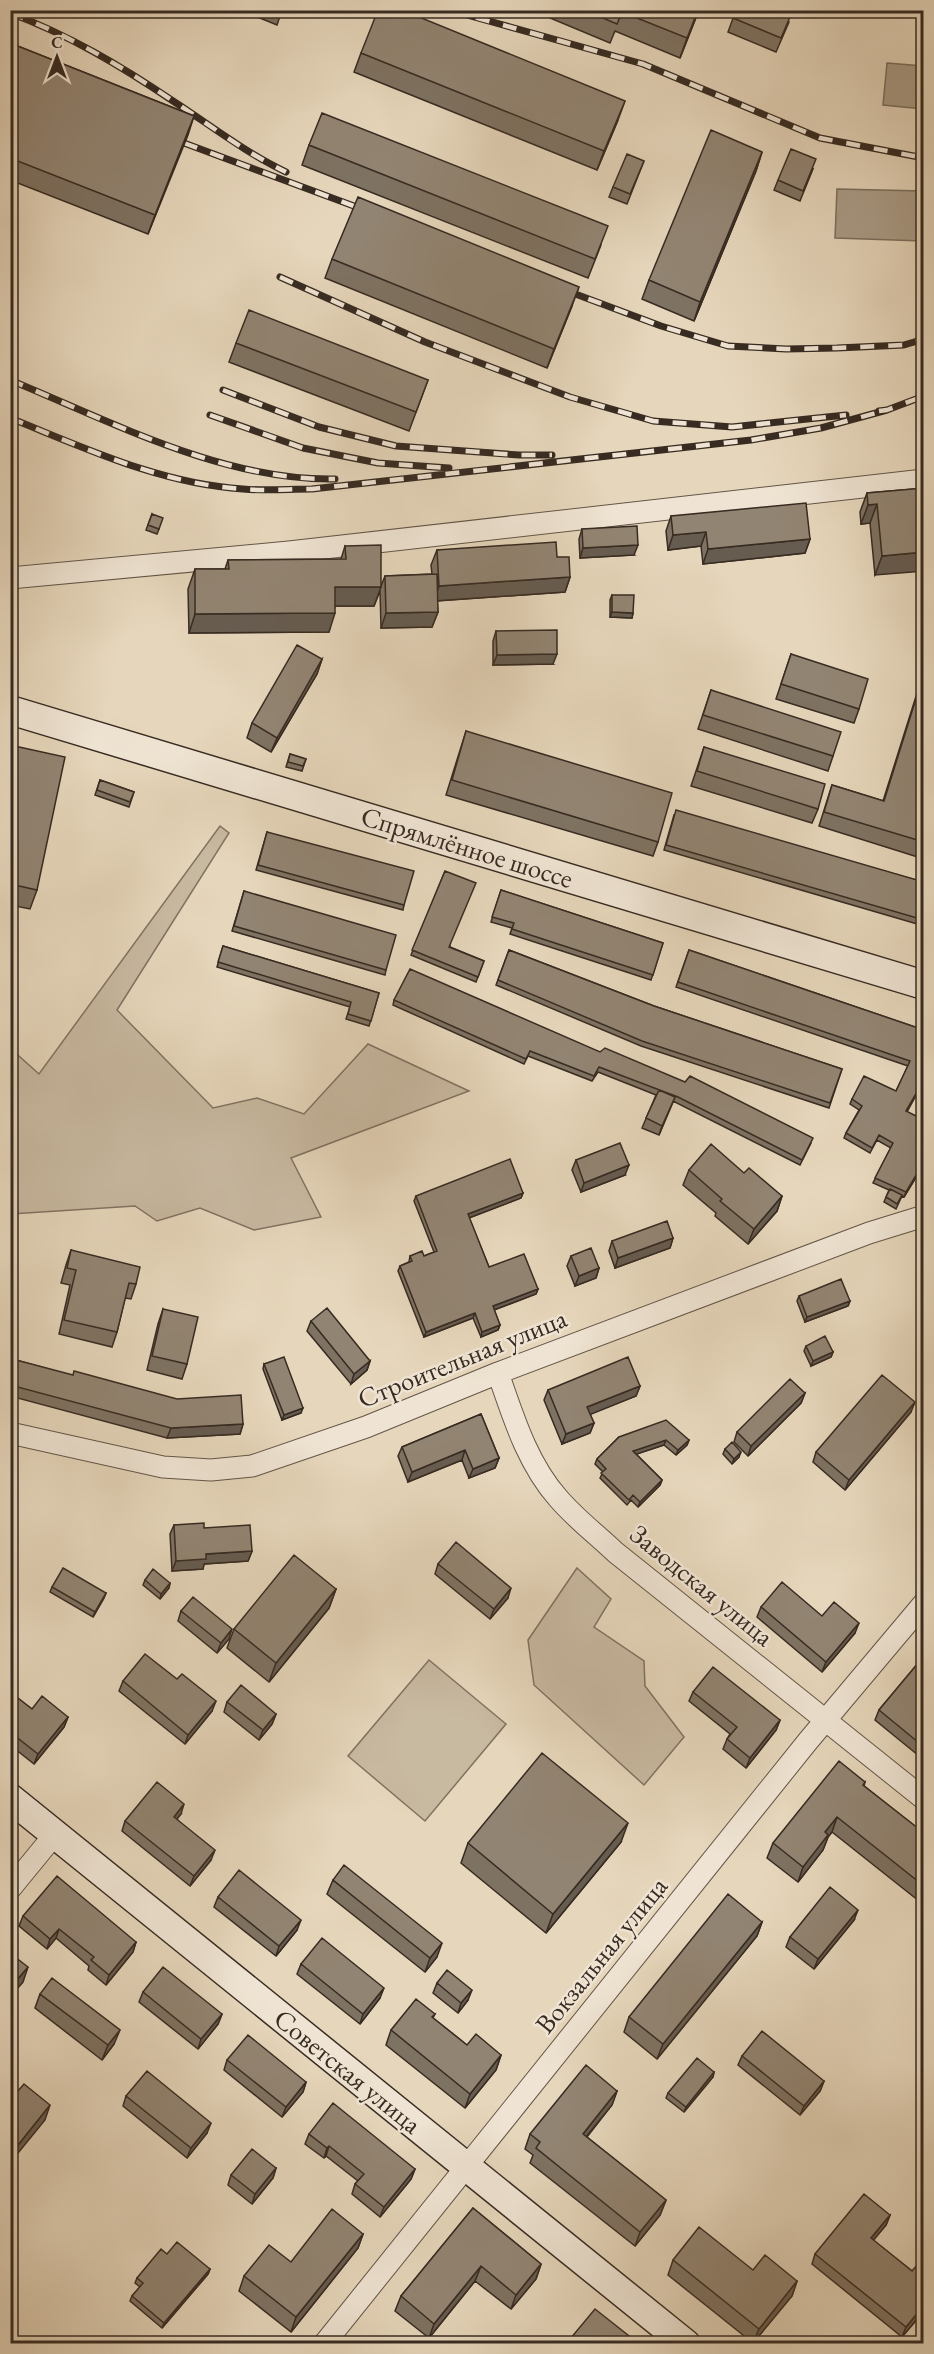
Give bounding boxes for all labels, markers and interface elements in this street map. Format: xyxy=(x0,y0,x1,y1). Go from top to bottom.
north arrow xyxy=(27,27,87,87)
text: С xyxy=(51,32,63,53)
street label: Спрямлённое шоссе xyxy=(357,798,577,896)
street label: Строительная улица xyxy=(352,1300,572,1416)
street label: Заводская улица xyxy=(623,1516,781,1654)
street label: Вокзальная улица xyxy=(527,1869,675,2041)
street label: Советская улица xyxy=(267,2001,429,2141)

